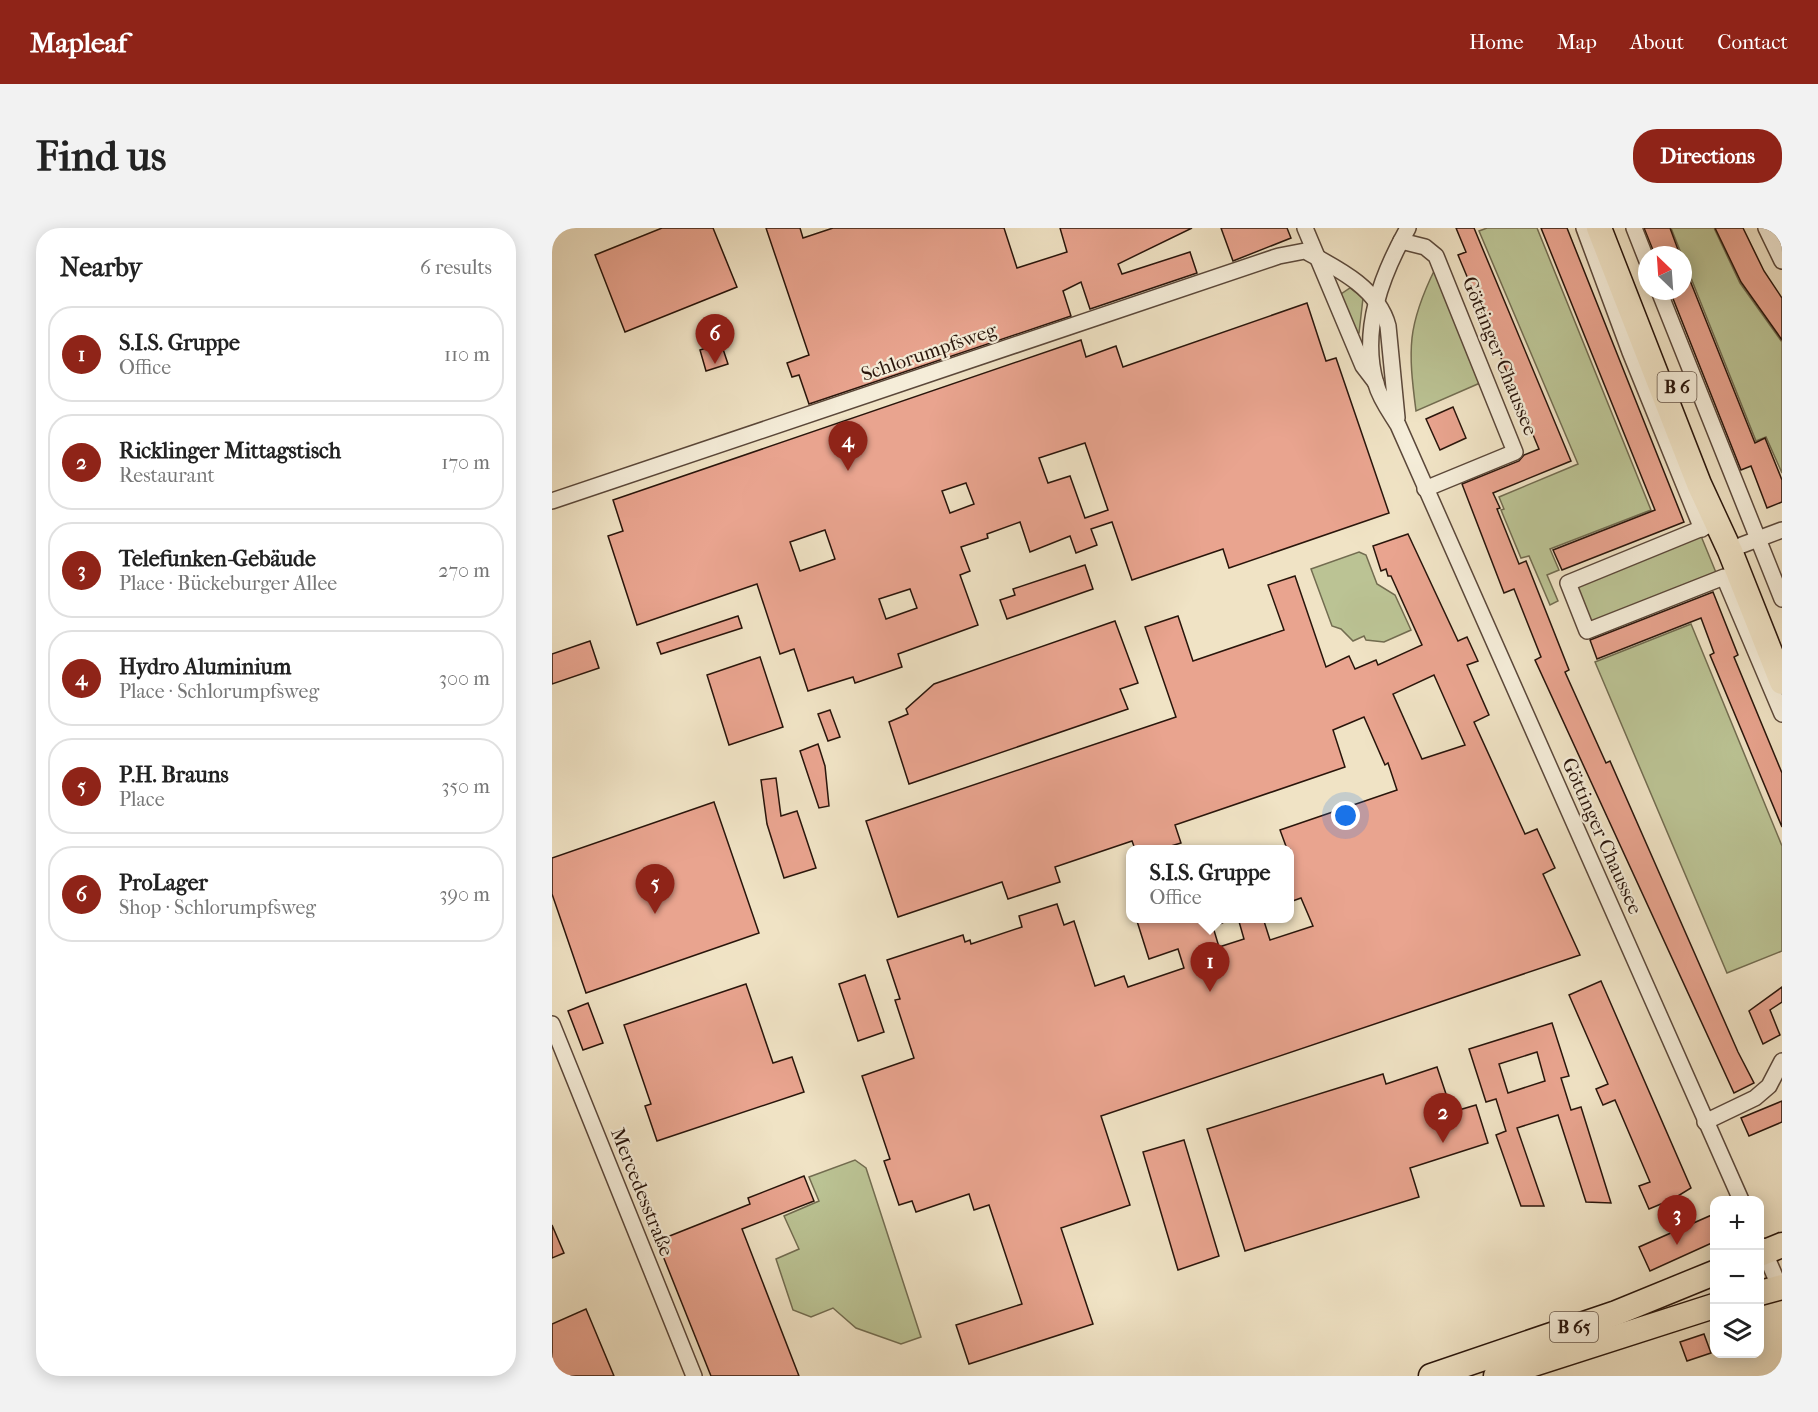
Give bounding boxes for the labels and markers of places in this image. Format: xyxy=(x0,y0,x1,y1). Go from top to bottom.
pin: 6 xyxy=(696,314,734,364)
pin: 4 xyxy=(828,422,868,471)
pin: 5 xyxy=(636,864,674,914)
pin: 1 xyxy=(1190,942,1230,992)
pin: 2 xyxy=(1424,1094,1462,1143)
pin: 3 xyxy=(1658,1196,1696,1245)

